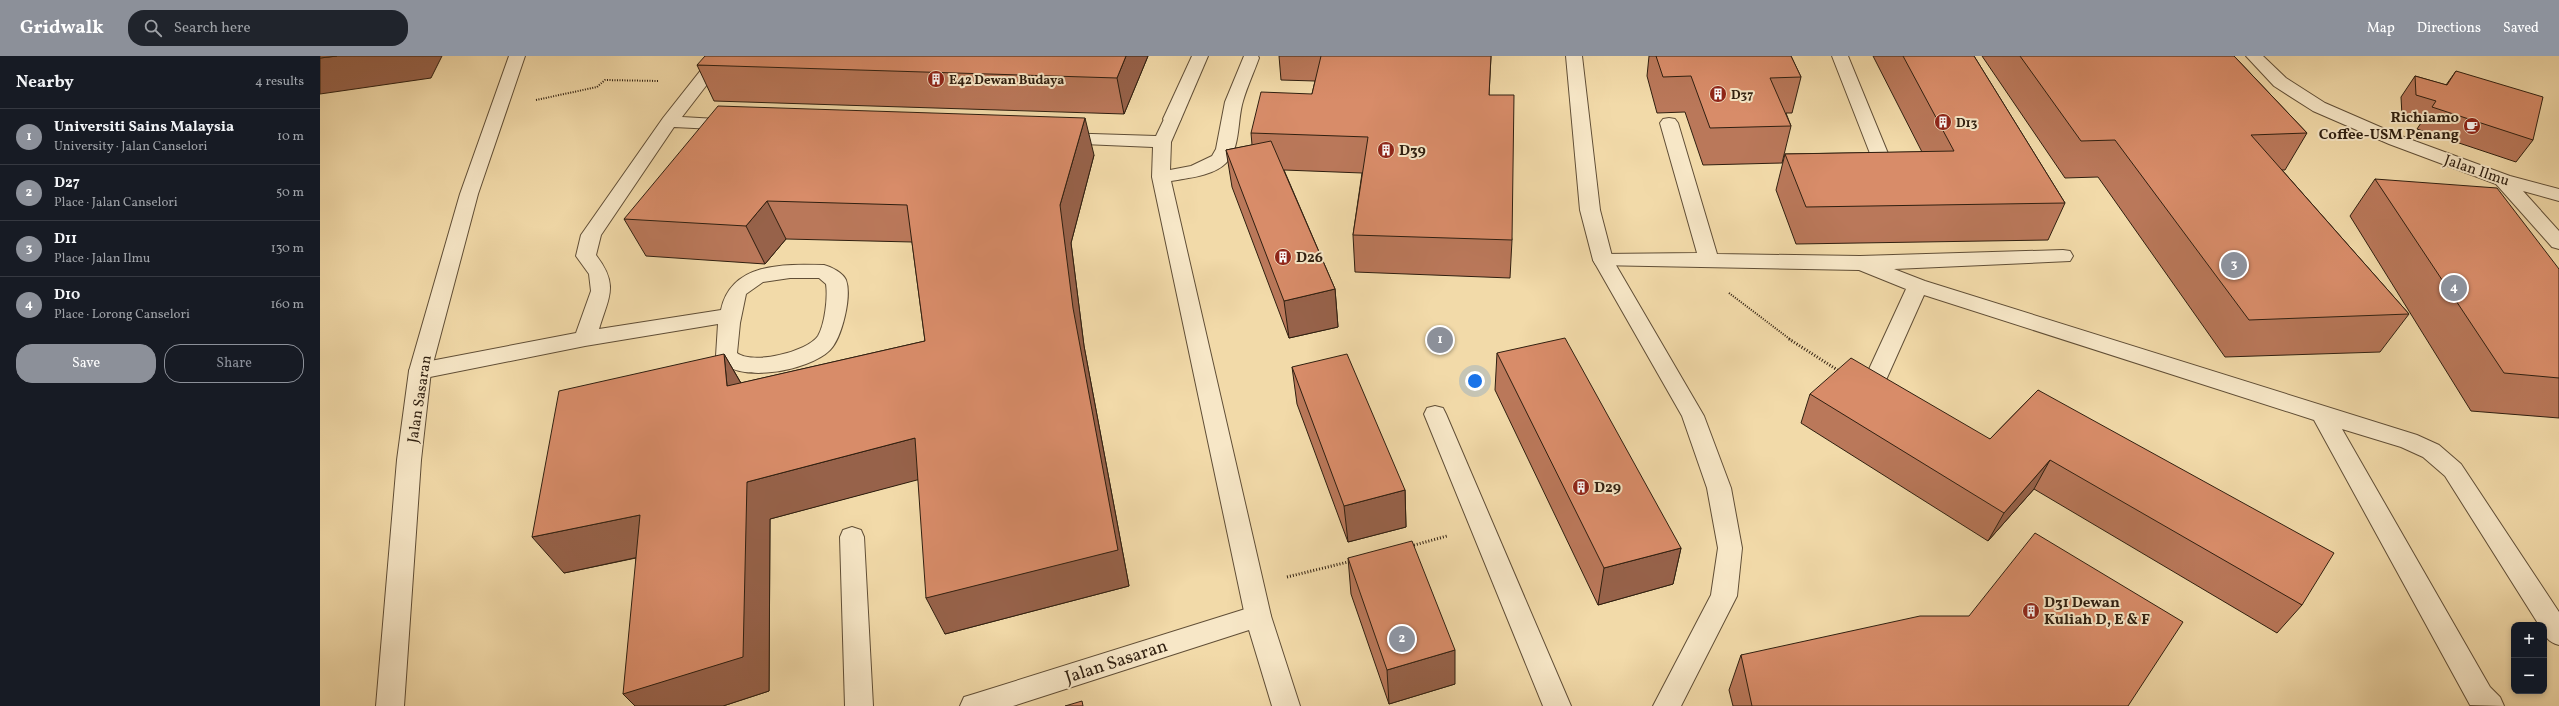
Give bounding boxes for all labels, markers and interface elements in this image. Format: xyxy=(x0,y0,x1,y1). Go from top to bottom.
search box xyxy=(128,10,408,46)
text: Gridwalk xyxy=(20,15,104,41)
icon: search xyxy=(142,17,164,39)
text: Search here xyxy=(174,18,251,39)
text: Map xyxy=(2367,19,2395,38)
text: Directions xyxy=(2417,19,2481,38)
text: Saved xyxy=(2503,19,2539,38)
building icon: E42 Dewan Budaya xyxy=(926,69,946,89)
text: Nearby xyxy=(16,71,74,94)
place label: E42 Dewan Budaya xyxy=(949,72,1064,90)
text: 4 results xyxy=(255,73,304,91)
building icon: D37 xyxy=(1708,84,1728,104)
place label: D37 xyxy=(1731,87,1753,105)
place label: Richiamo Coffee-USM Penang xyxy=(2319,108,2459,146)
building icon: D13 xyxy=(1933,112,1953,132)
place label: D13 xyxy=(1956,115,1978,133)
cafe icon: Richiamo Coffee-USM Penang xyxy=(2462,116,2482,136)
text: Universiti Sains Malaysia xyxy=(54,117,234,138)
text: 1 xyxy=(26,128,32,146)
text: 10 m xyxy=(277,128,304,146)
text: University · Jalan Canselori xyxy=(54,138,207,156)
building icon: D39 xyxy=(1376,140,1396,160)
place label: D39 xyxy=(1399,141,1426,162)
street label: Jalan Ilmu xyxy=(2441,150,2512,192)
text: D27 xyxy=(54,173,80,194)
text: 2 xyxy=(26,184,32,202)
text: 50 m xyxy=(276,184,304,202)
text: Place · Jalan Canselori xyxy=(54,194,178,212)
text: D11 xyxy=(54,229,77,250)
text: 3 xyxy=(26,240,32,258)
text: 130 m xyxy=(271,240,304,258)
building icon: D26 xyxy=(1273,247,1293,267)
place label: D26 xyxy=(1296,248,1323,269)
text: Place · Jalan Ilmu xyxy=(54,250,150,268)
pin: 3 xyxy=(2221,250,2247,280)
pin: 4 xyxy=(2441,273,2467,303)
text: D10 xyxy=(54,285,80,306)
text: 4 xyxy=(25,296,33,314)
text: 160 m xyxy=(270,296,304,314)
text: Place · Lorong Canselori xyxy=(54,306,190,324)
pin: 1 xyxy=(1427,325,1453,355)
button: Save xyxy=(16,344,156,383)
button: Share xyxy=(164,344,304,383)
street label: Jalan Sasaran xyxy=(403,354,438,445)
your location xyxy=(1465,371,1485,391)
building icon: D29 xyxy=(1571,477,1591,497)
place label: D29 xyxy=(1594,478,1621,499)
place label: D31 Dewan Kuliah D, E & F xyxy=(2044,593,2150,631)
building icon: D31 Dewan Kuliah D, E & F xyxy=(2021,601,2041,621)
map controls xyxy=(2511,622,2547,694)
button: + xyxy=(2511,622,2547,658)
pin: 2 xyxy=(1389,624,1415,654)
street label: Jalan Sasaran xyxy=(1062,634,1171,691)
button: − xyxy=(2511,658,2547,694)

